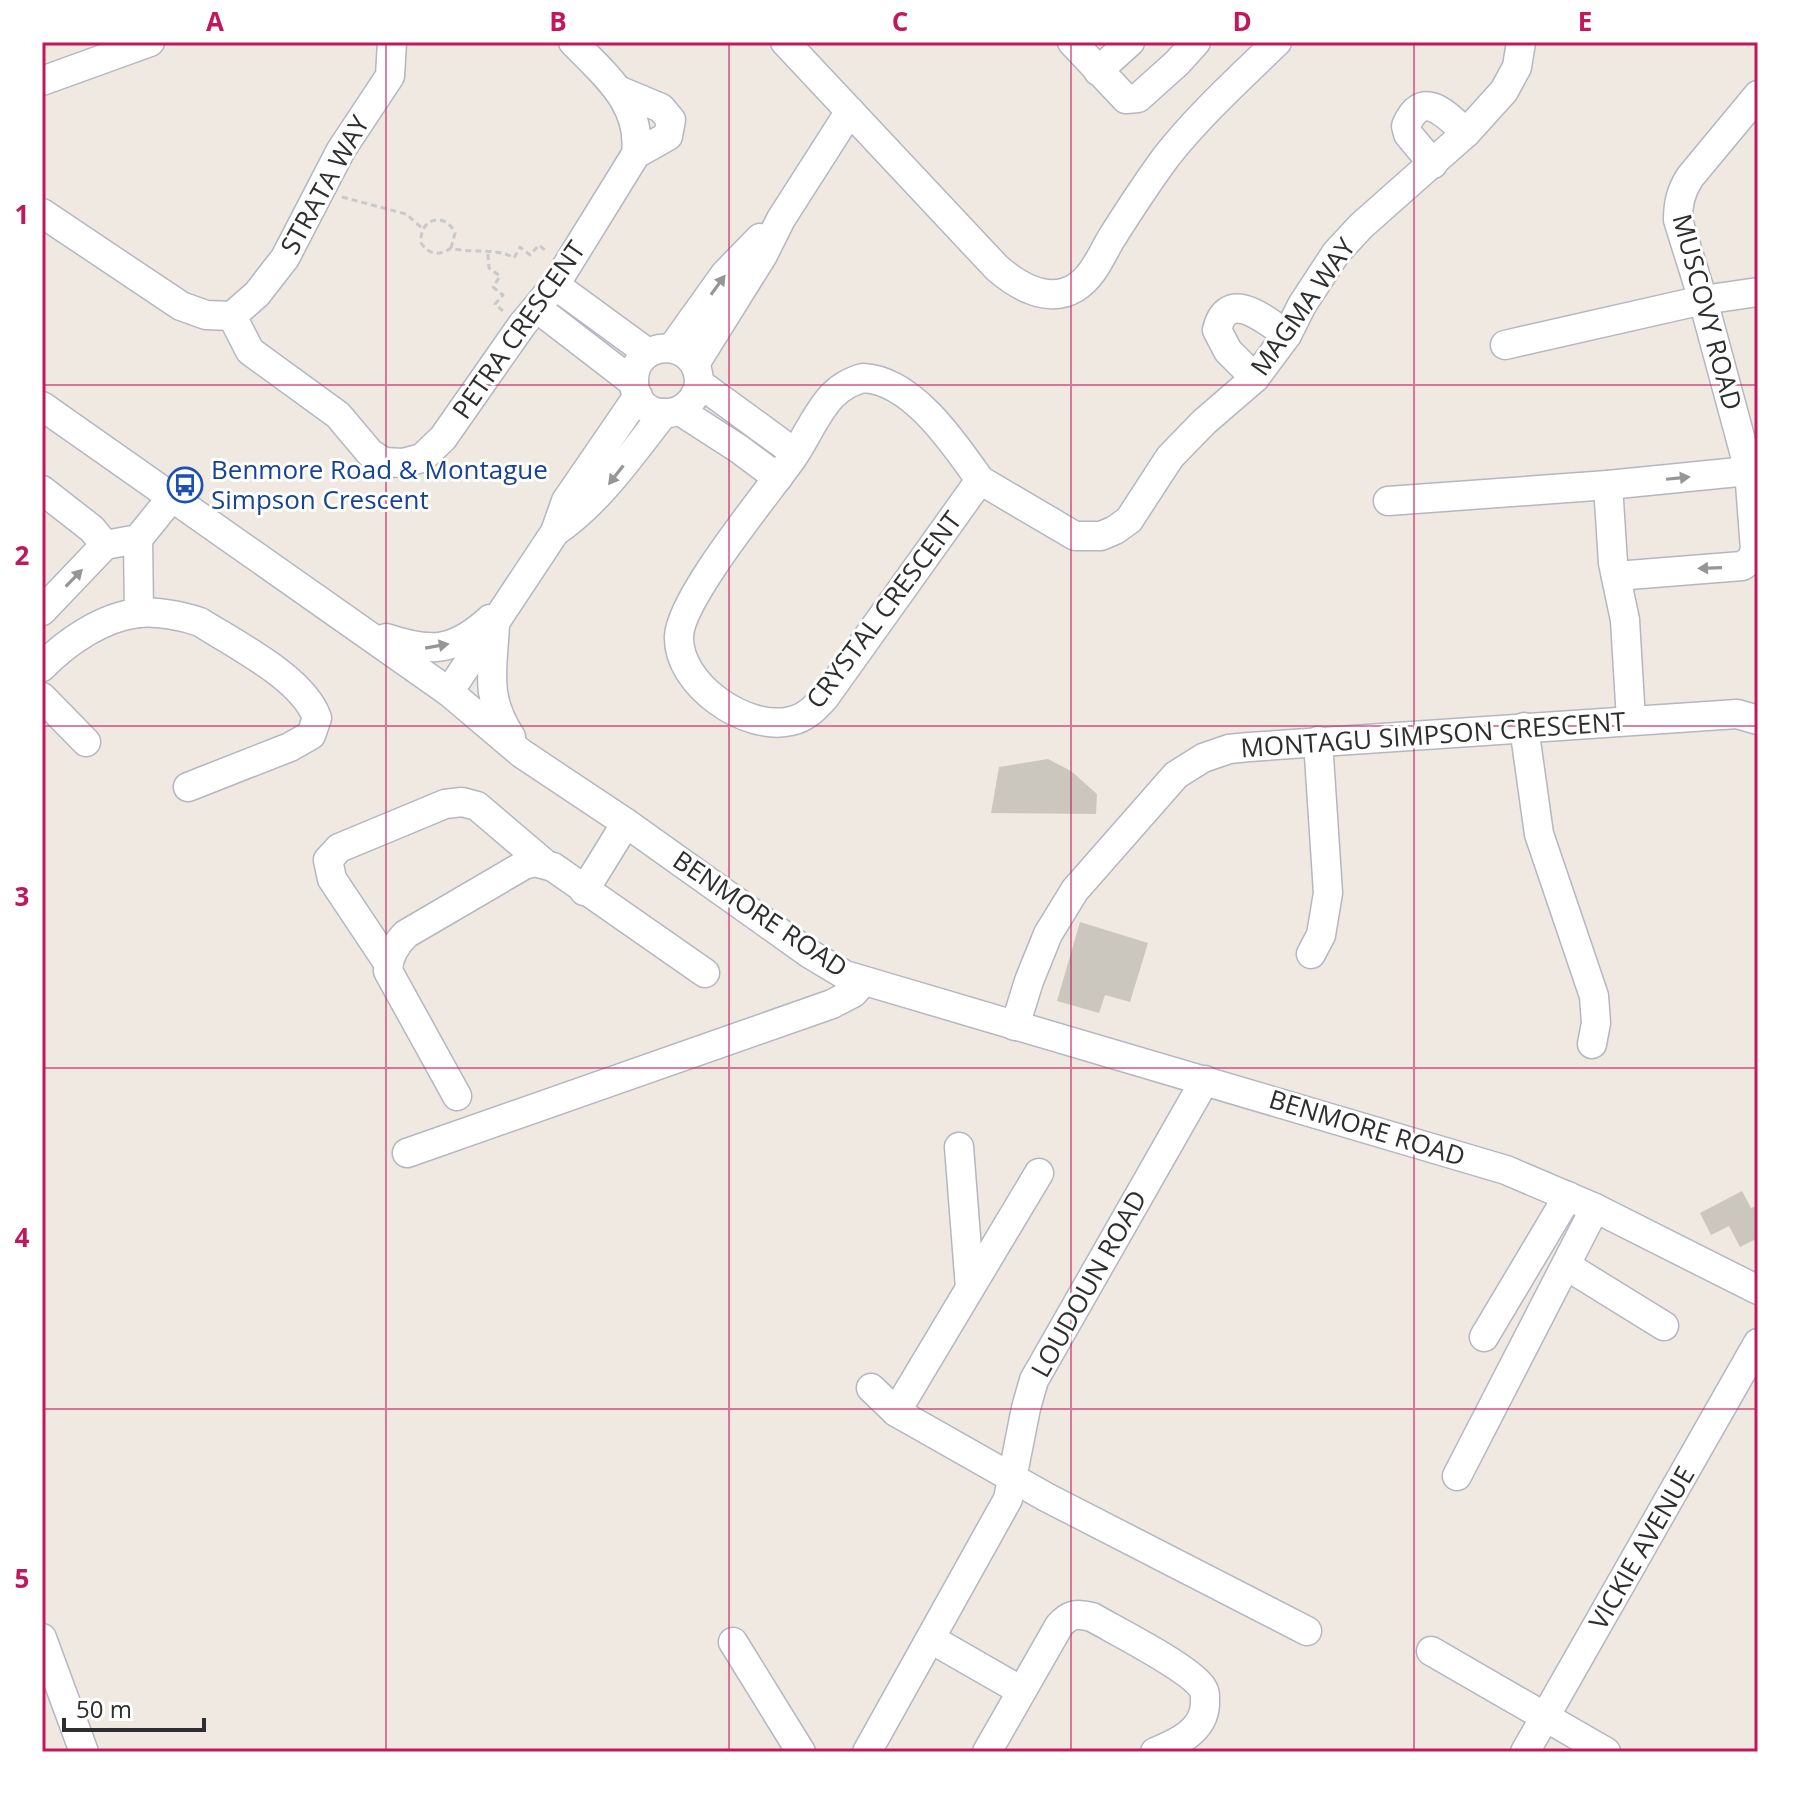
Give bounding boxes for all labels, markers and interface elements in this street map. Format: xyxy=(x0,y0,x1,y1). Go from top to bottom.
text: A xyxy=(206,3,224,39)
text: B xyxy=(549,3,567,39)
text: C xyxy=(892,3,908,39)
text: D xyxy=(1232,3,1252,39)
text: E xyxy=(1578,3,1592,39)
street label: STRATA WAY xyxy=(271,108,377,260)
text: 1 xyxy=(15,196,29,232)
street label: MUSCOVY ROAD xyxy=(1664,210,1751,414)
street label: MAGMA WAY xyxy=(1241,230,1363,382)
street label: PETRA CRESCENT xyxy=(443,233,593,426)
one-way arrow xyxy=(709,275,725,295)
place label: Benmore Road & Montague Simpson Crescent xyxy=(211,451,548,517)
one-way arrow xyxy=(608,465,624,485)
bus stop icon: Benmore Road & Montague Simpson Crescent xyxy=(166,466,204,504)
one-way arrow xyxy=(1666,471,1691,484)
street label: CRYSTAL CRESCENT xyxy=(797,503,970,715)
text: 2 xyxy=(15,537,30,573)
one-way arrow xyxy=(1697,562,1722,575)
one-way arrow xyxy=(64,569,82,588)
one-way arrow xyxy=(424,639,449,651)
street label: MONTAGU SIMPSON CRESCENT xyxy=(1239,703,1627,765)
street label: BENMORE ROAD xyxy=(666,841,855,985)
text: 3 xyxy=(15,878,29,914)
street label: BENMORE ROAD xyxy=(1265,1080,1470,1174)
street label: LOUDOUN ROAD xyxy=(1022,1184,1154,1384)
text: 4 xyxy=(15,1219,30,1255)
street label: VICKIE AVENUE xyxy=(1580,1459,1702,1636)
text: 5 xyxy=(15,1560,29,1596)
scale bar xyxy=(64,1682,204,1732)
text: 50 m xyxy=(76,1692,132,1725)

